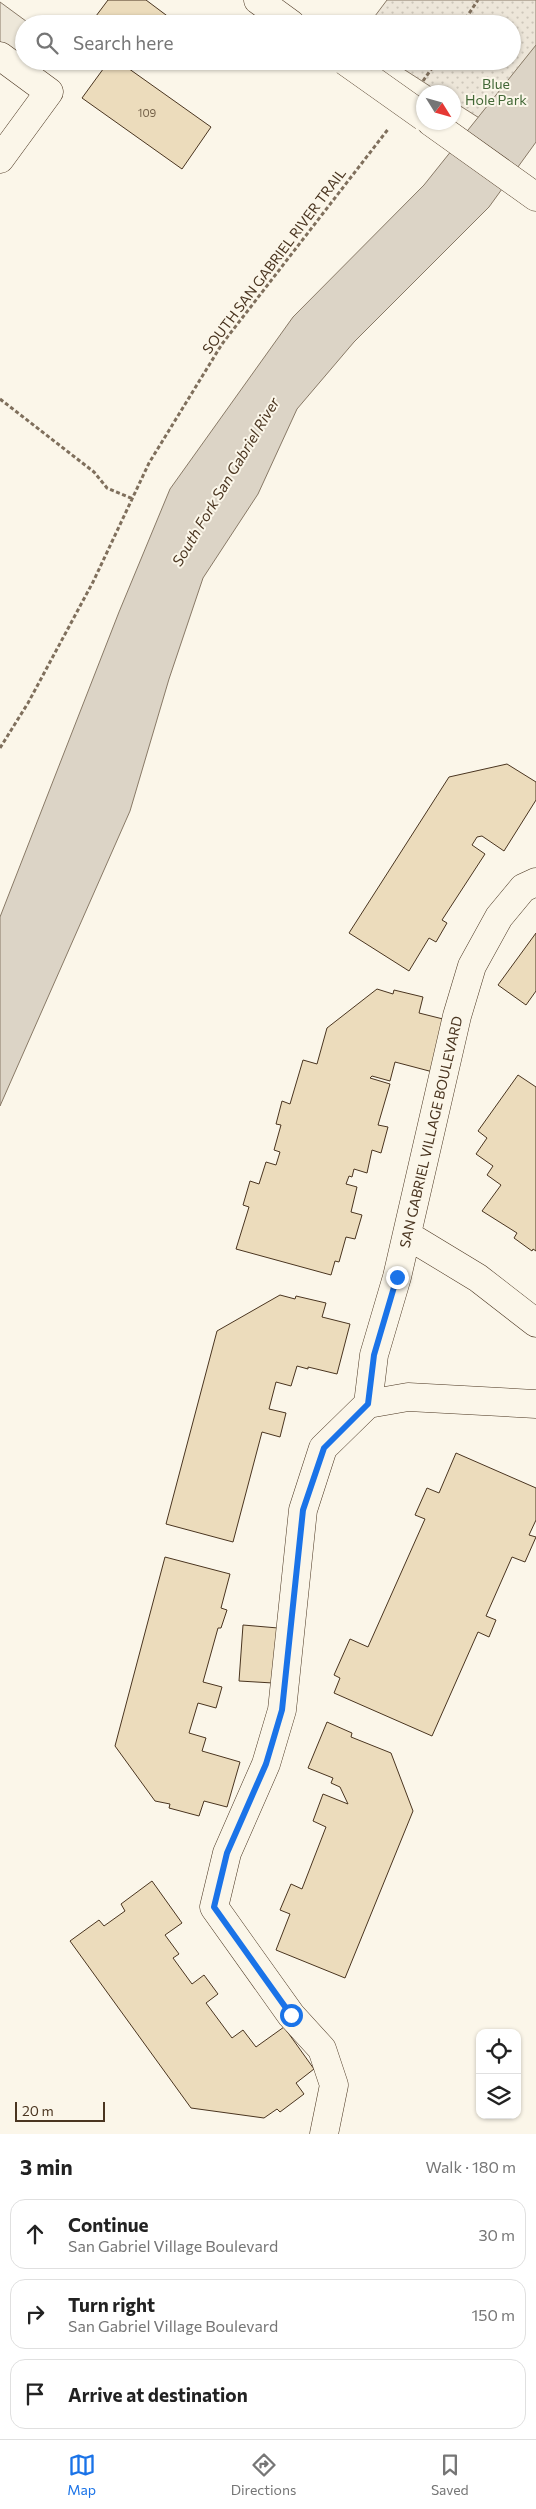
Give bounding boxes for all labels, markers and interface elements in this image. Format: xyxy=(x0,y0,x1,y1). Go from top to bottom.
search box xyxy=(15,15,521,70)
icon: search xyxy=(33,29,61,57)
text: Search here xyxy=(73,31,173,54)
park label: Blue Hole Park xyxy=(465,75,527,108)
north arrow xyxy=(416,85,461,130)
house number: 109 xyxy=(138,106,157,119)
street label: SOUTH SAN GABRIEL RIVER TRAIL xyxy=(198,165,349,357)
water label: South Fork San Gabriel River xyxy=(168,393,283,569)
street label: SAN GABRIEL VILLAGE BOULEVARD xyxy=(396,1014,465,1249)
route end xyxy=(386,1266,409,1289)
route start xyxy=(280,2004,303,2027)
map controls xyxy=(476,2029,521,2119)
button: locate xyxy=(476,2029,521,2074)
button: layers xyxy=(476,2074,521,2119)
scale bar xyxy=(15,2099,105,2122)
text: 20 m xyxy=(22,2102,54,2119)
text: 3 min xyxy=(20,2154,73,2179)
text: Walk · 180 m xyxy=(426,2157,516,2176)
text: Continue xyxy=(68,2213,148,2236)
icon: ahead xyxy=(21,2220,49,2248)
text: 30 m xyxy=(478,2225,515,2244)
text: San Gabriel Village Boulevard xyxy=(68,2236,278,2255)
text: Turn right xyxy=(68,2293,155,2316)
icon: right xyxy=(21,2300,49,2328)
text: 150 m xyxy=(472,2305,515,2324)
text: San Gabriel Village Boulevard xyxy=(68,2316,278,2335)
icon: arrive xyxy=(21,2380,49,2408)
text: Arrive at destination xyxy=(68,2383,248,2406)
tab: Map xyxy=(67,2451,96,2498)
tab: Directions xyxy=(231,2451,296,2498)
tab: Saved xyxy=(431,2451,469,2498)

